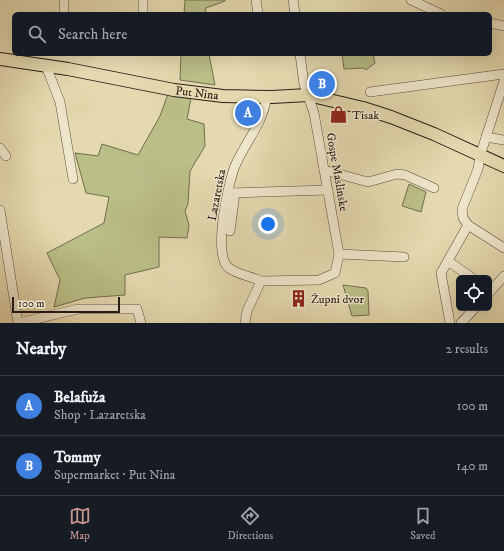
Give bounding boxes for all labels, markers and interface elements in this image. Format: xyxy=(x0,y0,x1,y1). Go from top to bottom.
search box xyxy=(12,12,492,56)
icon: search xyxy=(26,23,48,45)
text: Search here xyxy=(58,25,127,44)
pin: B xyxy=(309,69,335,99)
street label: Put Nina xyxy=(175,83,220,103)
pin: A xyxy=(235,98,261,128)
shop icon: Tisak xyxy=(329,105,349,125)
place label: Tisak xyxy=(352,108,379,123)
street label: Gospe Maslinske xyxy=(323,131,351,213)
street label: Lazaretska xyxy=(205,167,230,222)
your location xyxy=(258,214,278,234)
map controls xyxy=(456,275,492,311)
button: locate xyxy=(456,275,492,311)
building icon: Župni dvor xyxy=(288,289,308,309)
place label: Župni dvor xyxy=(311,292,364,307)
scale bar xyxy=(12,295,120,314)
text: 100 m xyxy=(18,297,44,311)
text: Nearby xyxy=(16,338,66,360)
text: 2 results xyxy=(446,341,488,357)
text: Belafuža xyxy=(54,388,105,407)
text: A xyxy=(25,398,33,414)
text: 100 m xyxy=(457,398,488,414)
text: Shop · Lazaretska xyxy=(54,407,146,423)
text: Tommy xyxy=(54,448,101,467)
text: B xyxy=(25,458,33,474)
text: 140 m xyxy=(456,458,488,474)
text: Supermarket · Put Nina xyxy=(54,467,175,483)
tab: Map xyxy=(69,505,91,543)
tab: Directions xyxy=(228,505,273,543)
tab: Saved xyxy=(410,505,435,543)

